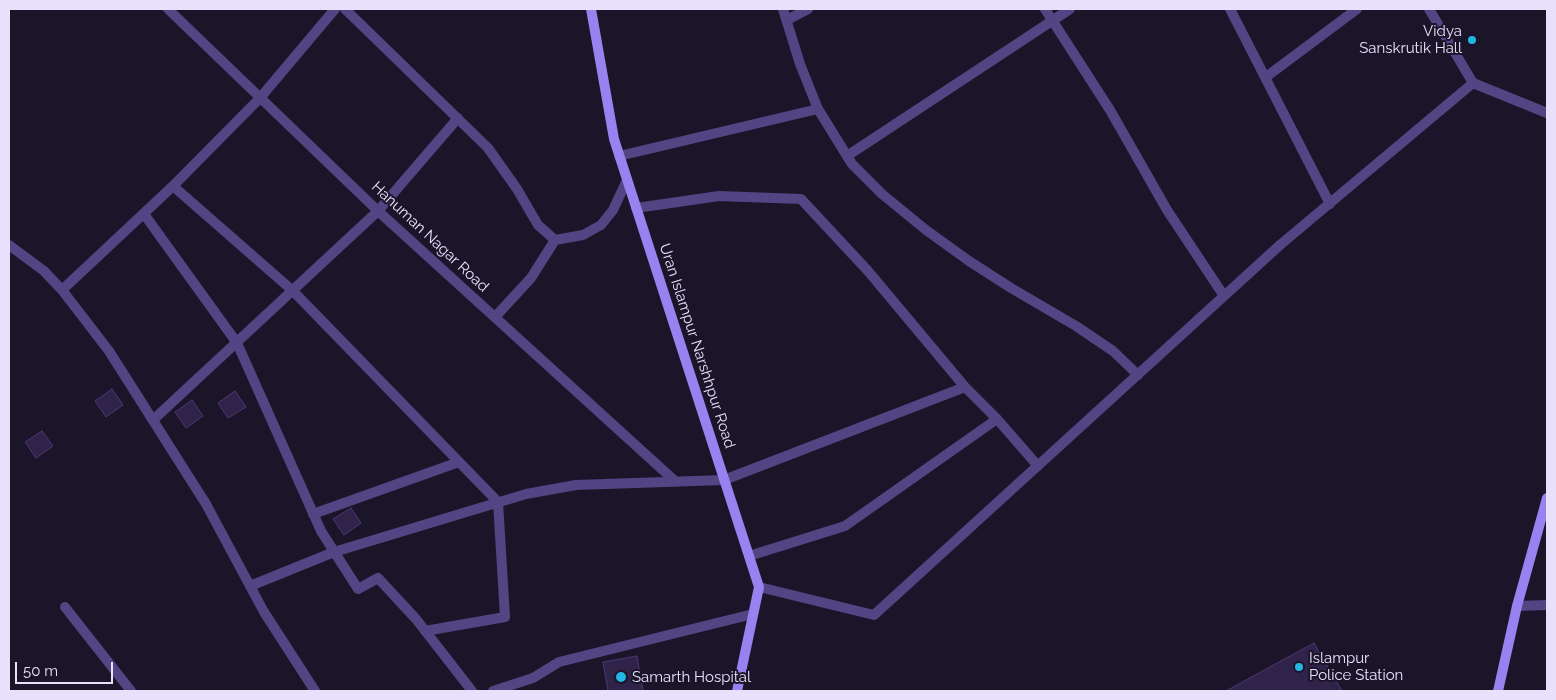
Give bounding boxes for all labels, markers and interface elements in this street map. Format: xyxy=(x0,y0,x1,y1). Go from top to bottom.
place label: Vidya Sanskrutik Hall xyxy=(1359,22,1462,57)
marker: Vidya Sanskrutik Hall xyxy=(1466,34,1478,46)
street label: Hanuman Nagar Road xyxy=(368,178,492,296)
street label: Uran Islampur Narshhpur Road xyxy=(655,241,739,451)
place label: Islampur Police Station xyxy=(1309,649,1403,684)
scale bar xyxy=(18,652,115,684)
marker: Islampur Police Station xyxy=(1293,661,1305,673)
text: 50 m xyxy=(23,662,58,680)
place label: Samarth Hospital xyxy=(632,668,751,686)
marker: Samarth Hospital xyxy=(614,670,628,684)

